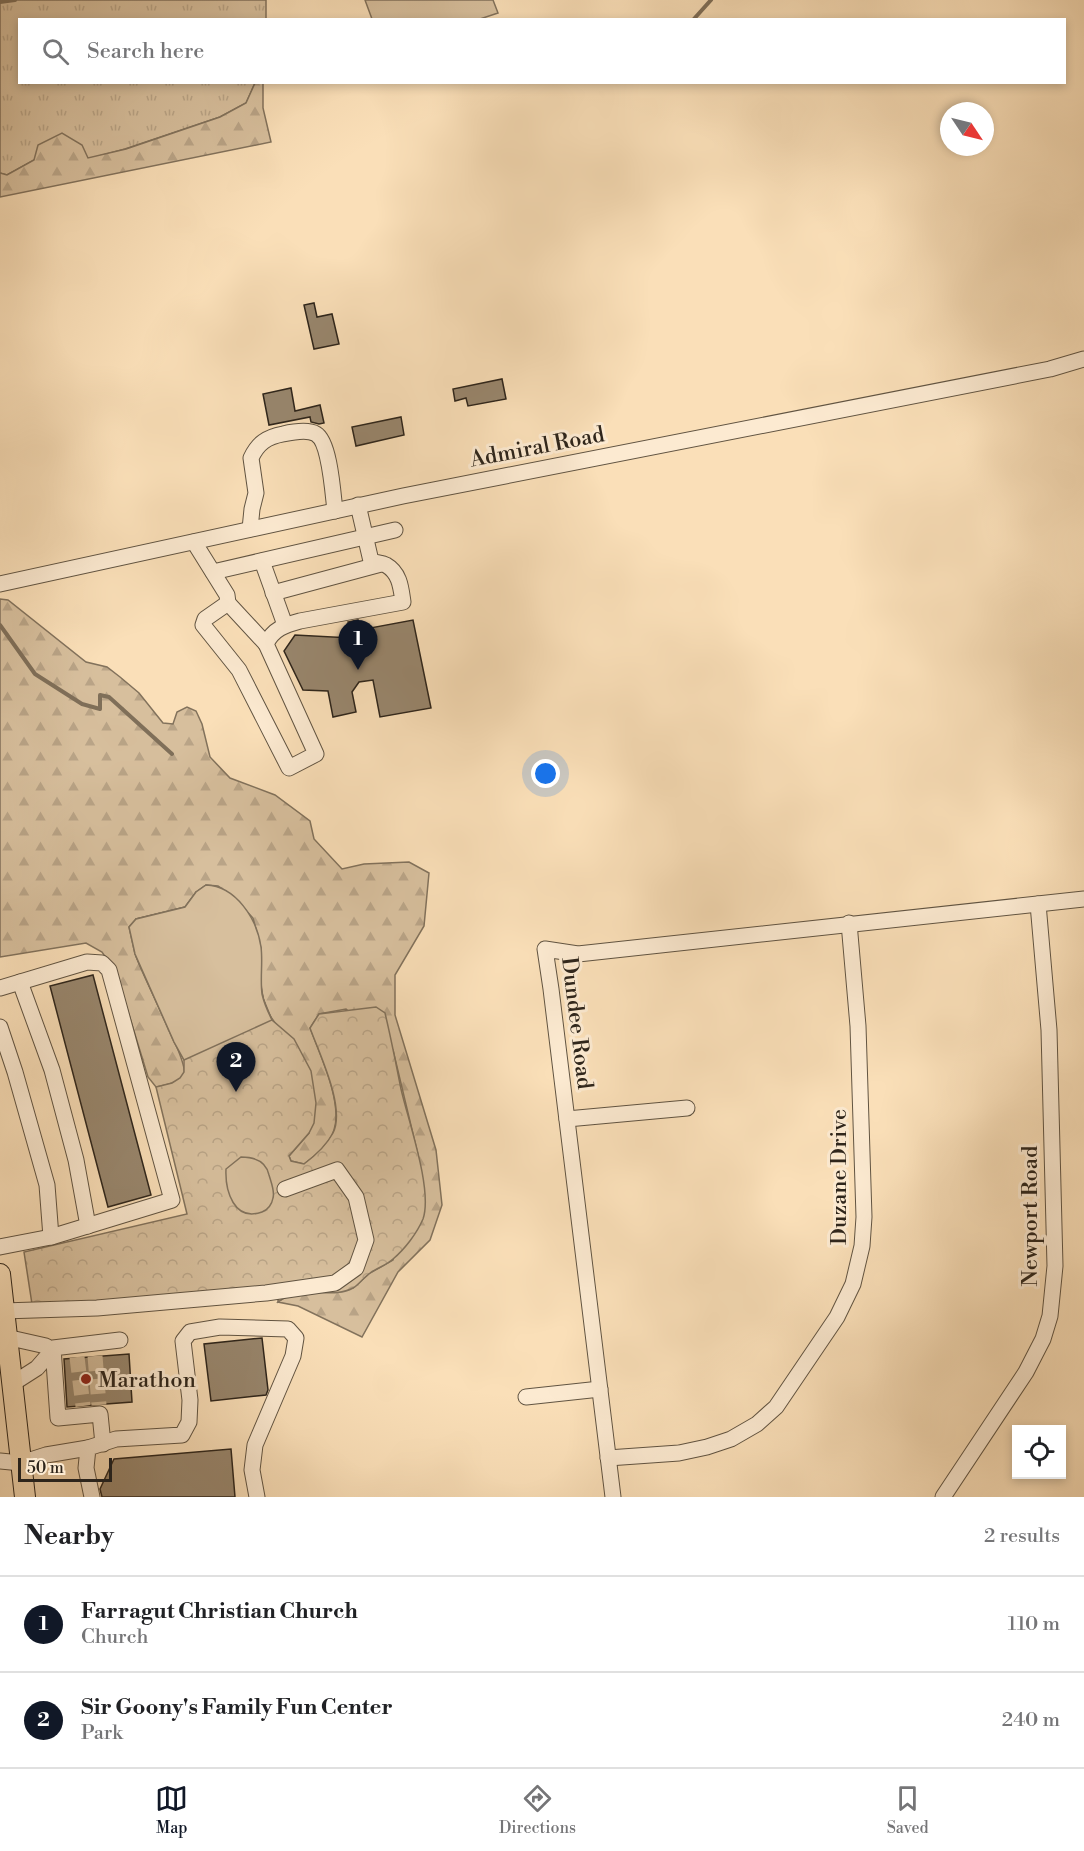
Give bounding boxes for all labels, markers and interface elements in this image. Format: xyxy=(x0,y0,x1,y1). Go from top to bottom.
search box xyxy=(18,18,1066,84)
icon: search xyxy=(39,35,72,68)
text: Search here xyxy=(87,38,204,65)
north arrow xyxy=(940,102,994,156)
street label: Admiral Road xyxy=(467,421,607,474)
pin: 1 xyxy=(338,620,378,670)
your location xyxy=(531,759,560,788)
street label: Dundee Road xyxy=(555,956,598,1091)
pin: 2 xyxy=(216,1042,256,1092)
street label: Duzane Drive xyxy=(826,1109,853,1245)
street label: Newport Road xyxy=(1017,1145,1044,1286)
place label: Marathon xyxy=(98,1367,196,1394)
marker: Marathon xyxy=(79,1372,93,1386)
map controls xyxy=(1012,1425,1066,1479)
button: locate xyxy=(1012,1425,1066,1479)
scale bar xyxy=(18,1455,112,1482)
text: 50 m xyxy=(27,1458,64,1478)
text: Nearby xyxy=(24,1520,114,1552)
text: 2 results xyxy=(984,1524,1060,1549)
text: Farragut Christian Church xyxy=(81,1598,358,1625)
text: 1 xyxy=(39,1612,48,1637)
text: 110 m xyxy=(1008,1612,1060,1637)
text: Church xyxy=(81,1625,148,1650)
text: Sir Goony's Family Fun Center xyxy=(81,1694,393,1721)
text: 2 xyxy=(37,1708,50,1733)
text: 240 m xyxy=(1002,1708,1060,1733)
text: Park xyxy=(81,1721,123,1746)
tab: Map xyxy=(155,1782,188,1838)
tab: Directions xyxy=(499,1782,576,1838)
tab: Saved xyxy=(887,1782,929,1838)

